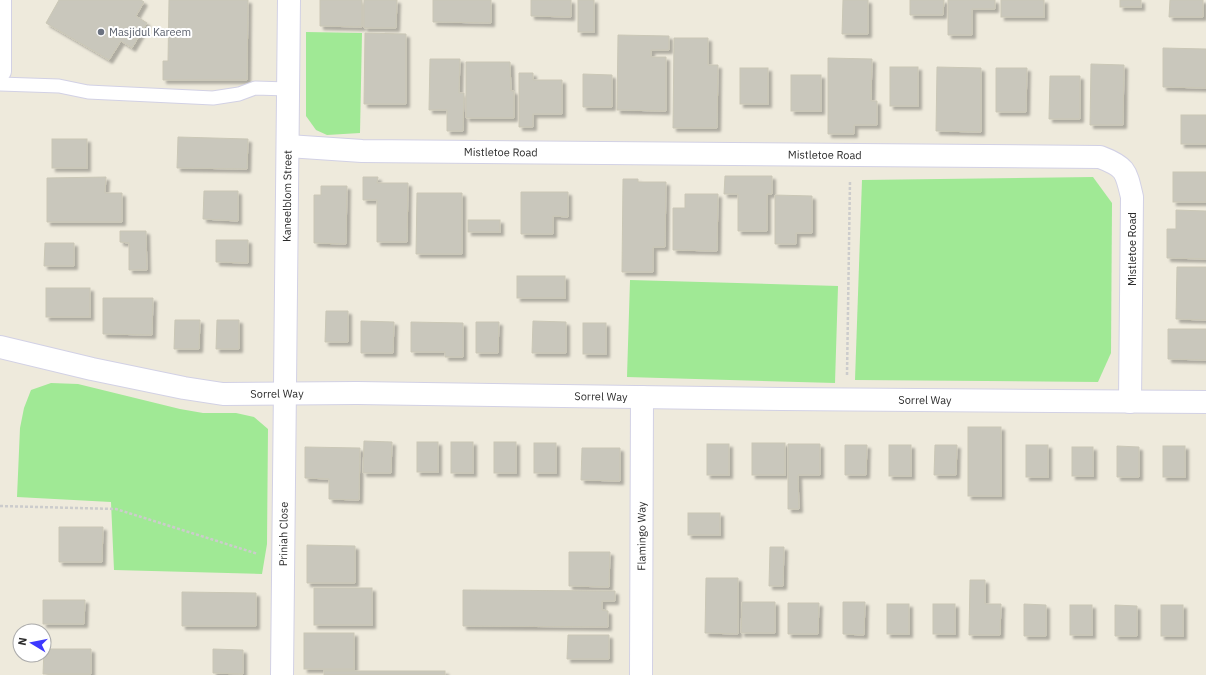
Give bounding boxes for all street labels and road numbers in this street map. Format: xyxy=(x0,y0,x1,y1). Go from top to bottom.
street label: Mistletoe Road xyxy=(464,145,538,159)
street label: Mistletoe Road xyxy=(788,147,862,162)
street label: Kaneelblom Street xyxy=(280,150,295,242)
street label: Mistletoe Road xyxy=(1125,212,1139,286)
street label: Sorrel Way xyxy=(250,386,304,401)
street label: Sorrel Way xyxy=(574,389,628,404)
street label: Sorrel Way xyxy=(898,393,952,407)
street label: Flamingo Way xyxy=(634,501,649,571)
street label: Priniah Close xyxy=(276,502,291,566)

